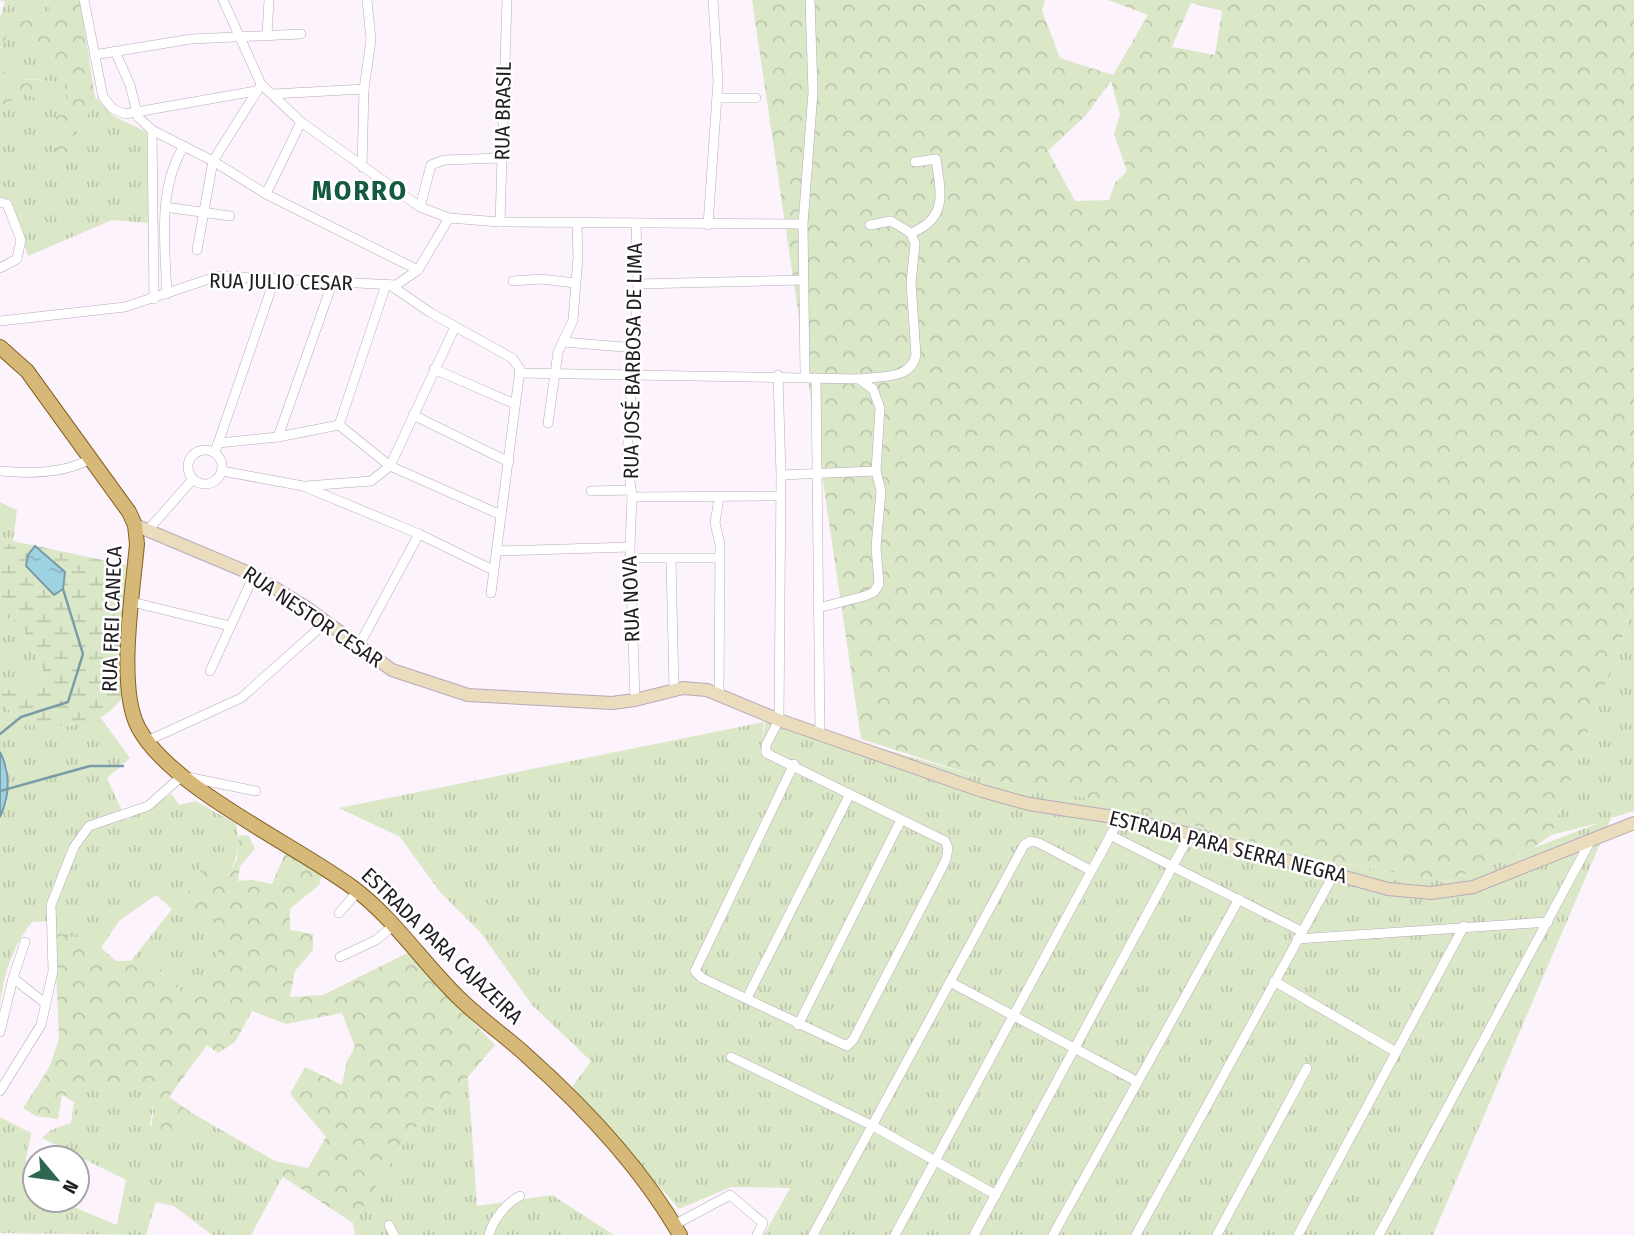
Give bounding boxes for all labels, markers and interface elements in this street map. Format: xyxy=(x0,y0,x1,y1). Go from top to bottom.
street label: RUA BRASIL xyxy=(489,61,517,161)
district label: MORRO xyxy=(312,174,408,207)
street label: RUA JOSÉ BARBOSA DE LIMA xyxy=(618,243,648,479)
street label: RUA JULIO CESAR xyxy=(209,268,354,296)
street label: RUA FREI CANECA xyxy=(96,546,128,692)
street label: RUA NOVA xyxy=(616,555,646,643)
street label: RUA NESTOR CESAR xyxy=(238,561,388,674)
street label: ESTRADA PARA SERRA NEGRA xyxy=(1106,805,1350,889)
street label: ESTRADA PARA CAJAZEIRA xyxy=(356,862,528,1030)
north arrow xyxy=(21,1144,91,1214)
text: N xyxy=(58,1176,83,1198)

